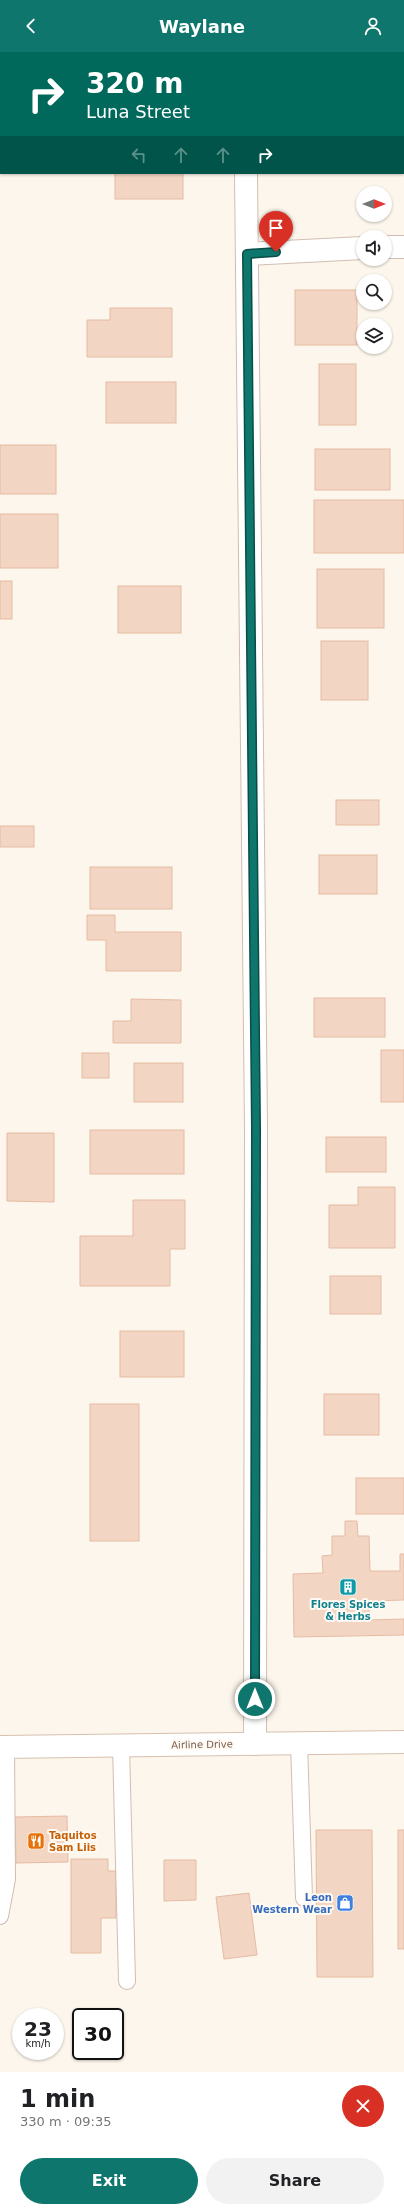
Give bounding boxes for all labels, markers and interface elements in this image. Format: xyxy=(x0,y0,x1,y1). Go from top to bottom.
icon: back xyxy=(20,15,42,37)
icon: person xyxy=(362,15,384,37)
text: Waylane xyxy=(159,16,245,37)
text: 320 m xyxy=(86,67,183,100)
icon: right xyxy=(20,68,72,120)
text: Luna Street xyxy=(86,101,190,122)
icon: left xyxy=(128,144,150,166)
icon: ahead xyxy=(170,144,192,166)
icon: ahead xyxy=(212,144,234,166)
icon: right xyxy=(254,144,276,166)
north arrow xyxy=(356,186,392,222)
map controls xyxy=(356,186,392,354)
pin xyxy=(259,211,293,252)
icon: arrive xyxy=(265,217,287,239)
button: sound xyxy=(356,230,392,266)
button: search xyxy=(356,274,392,310)
button: layers xyxy=(356,318,392,354)
building icon: Flores Spices & Herbs xyxy=(338,1577,358,1597)
place label: Flores Spices & Herbs xyxy=(311,1599,385,1622)
position arrow xyxy=(234,1678,276,1720)
street label: Airline Drive xyxy=(171,1738,233,1751)
place label: Taquitos Sam Liis xyxy=(49,1830,97,1853)
restaurant icon: Taquitos Sam Liis xyxy=(26,1831,46,1851)
place label: Leon Western Wear xyxy=(252,1892,332,1915)
shop icon: Leon Western Wear xyxy=(335,1893,355,1913)
speed limit sign: 30 xyxy=(72,2008,124,2060)
text: 23 xyxy=(24,2017,52,2041)
text: km/h xyxy=(25,2038,51,2049)
text: 1 min xyxy=(20,2085,95,2113)
button: close xyxy=(342,2085,384,2127)
text: 330 m · 09:35 xyxy=(20,2114,111,2129)
button: Exit xyxy=(20,2158,198,2204)
button: Share xyxy=(206,2158,384,2204)

